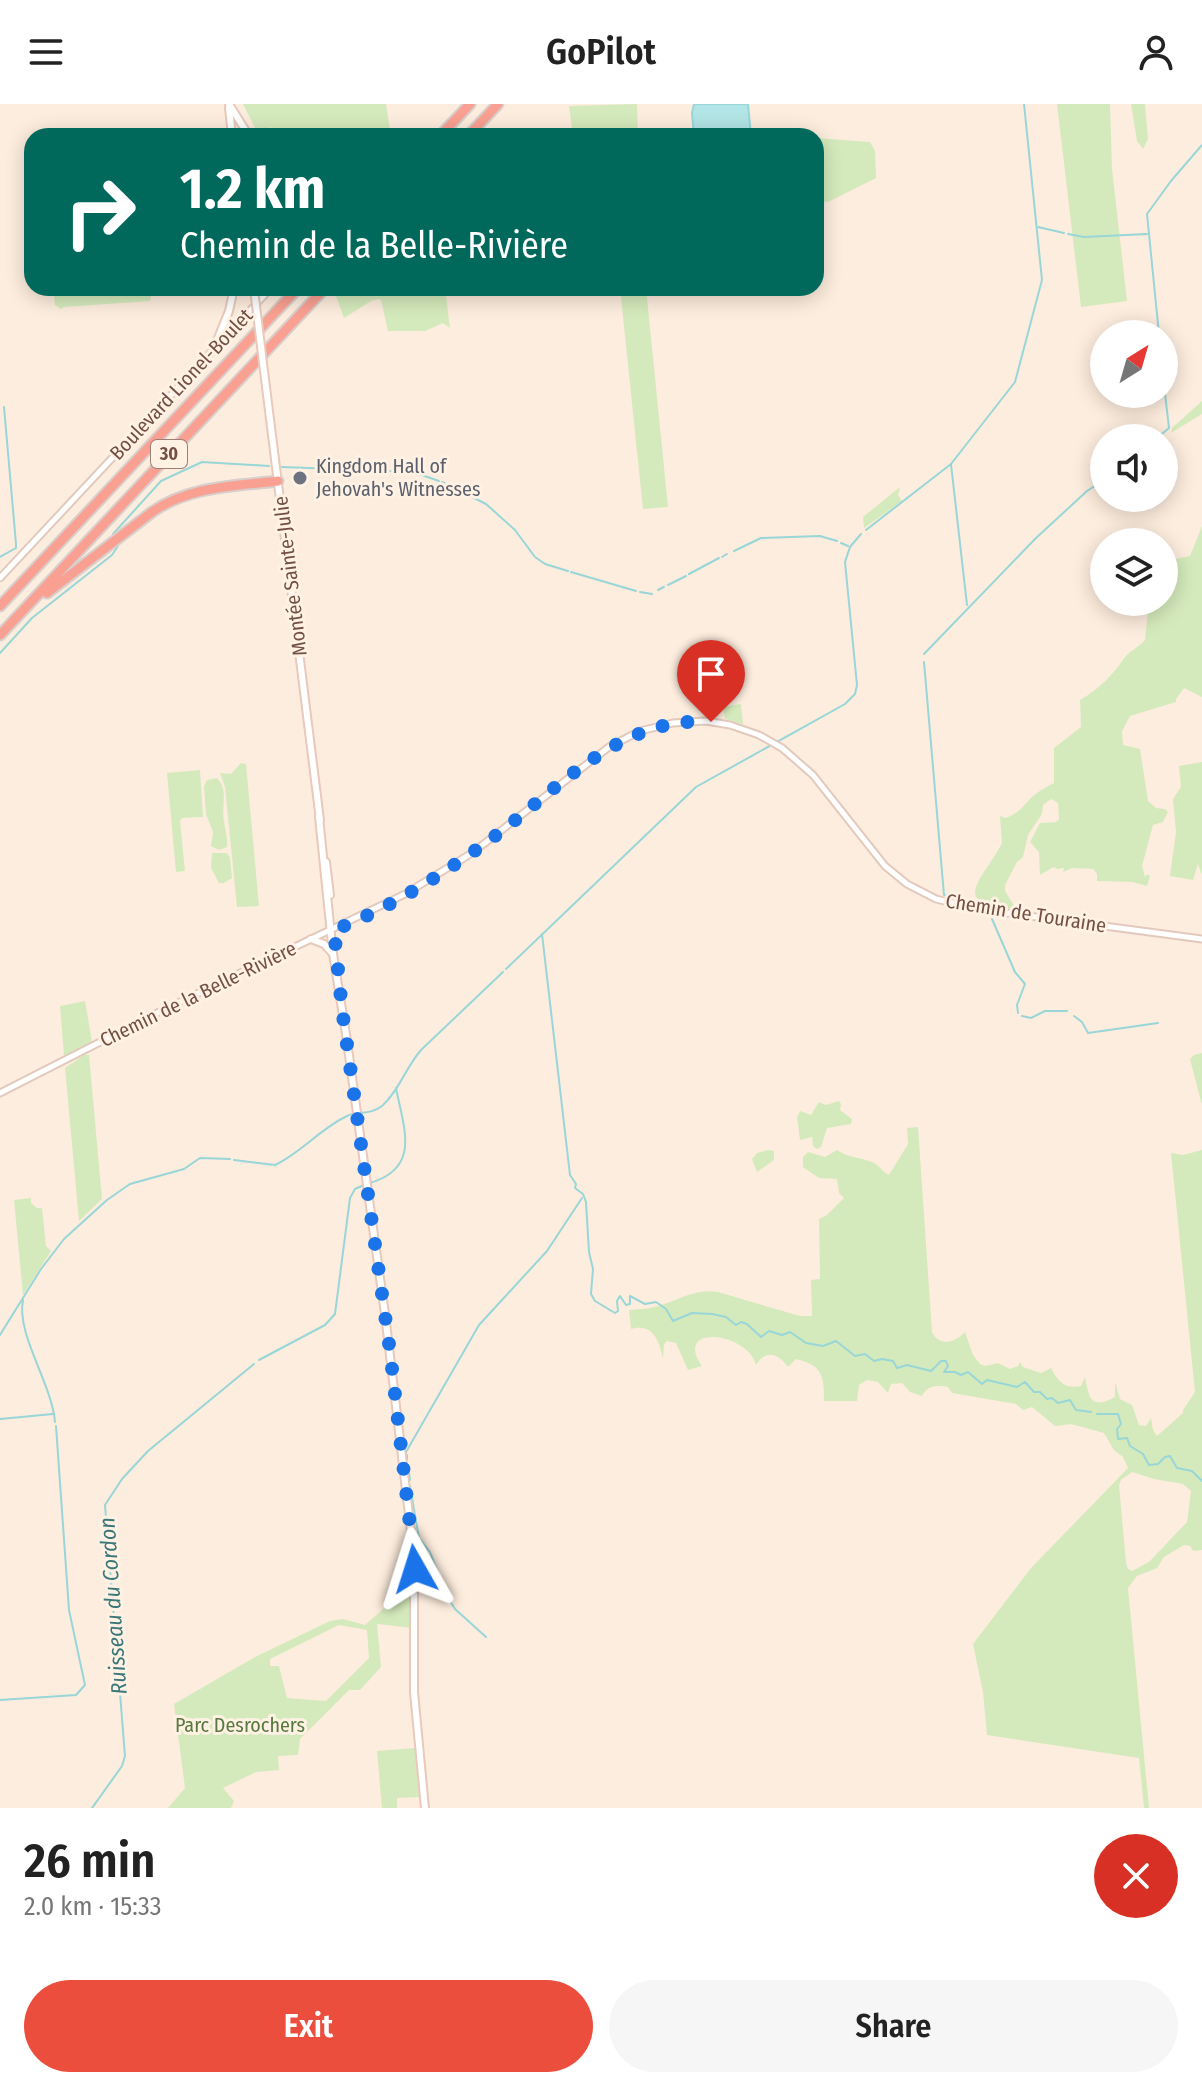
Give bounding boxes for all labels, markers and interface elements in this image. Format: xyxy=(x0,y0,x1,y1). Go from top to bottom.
icon: menu xyxy=(24,30,68,74)
text: GoPilot xyxy=(546,30,656,74)
icon: person xyxy=(1134,30,1178,74)
text: 1.2 km xyxy=(180,156,325,223)
icon: right xyxy=(48,160,152,264)
text: Chemin de la Belle-Rivière xyxy=(180,224,568,268)
street label: Boulevard Lionel-Boulet xyxy=(105,303,258,465)
north arrow xyxy=(1090,320,1178,408)
map controls xyxy=(1090,320,1178,616)
button: sound xyxy=(1090,424,1178,512)
road number: 30 xyxy=(151,440,187,468)
place label: Kingdom Hall of Jehovah's Witnesses xyxy=(316,454,480,501)
marker: Kingdom Hall of Jehovah's Witnesses xyxy=(291,469,309,487)
street label: Montée Sainte-Julie xyxy=(268,495,312,657)
button: layers xyxy=(1090,528,1178,616)
pin xyxy=(677,640,745,722)
icon: arrive xyxy=(689,652,733,696)
street label: Chemin de Touraine xyxy=(944,888,1108,938)
street label: Chemin de la Belle-Rivière xyxy=(96,936,300,1052)
water label: Ruisseau du Cordon xyxy=(93,1517,133,1695)
position arrow xyxy=(373,1527,457,1611)
park label: Parc Desrochers xyxy=(175,1713,305,1737)
text: 26 min xyxy=(24,1832,155,1890)
button: close xyxy=(1094,1834,1178,1918)
text: 2.0 km · 15:33 xyxy=(24,1891,161,1922)
button: Exit xyxy=(24,1980,593,2072)
button: Share xyxy=(609,1980,1178,2072)

